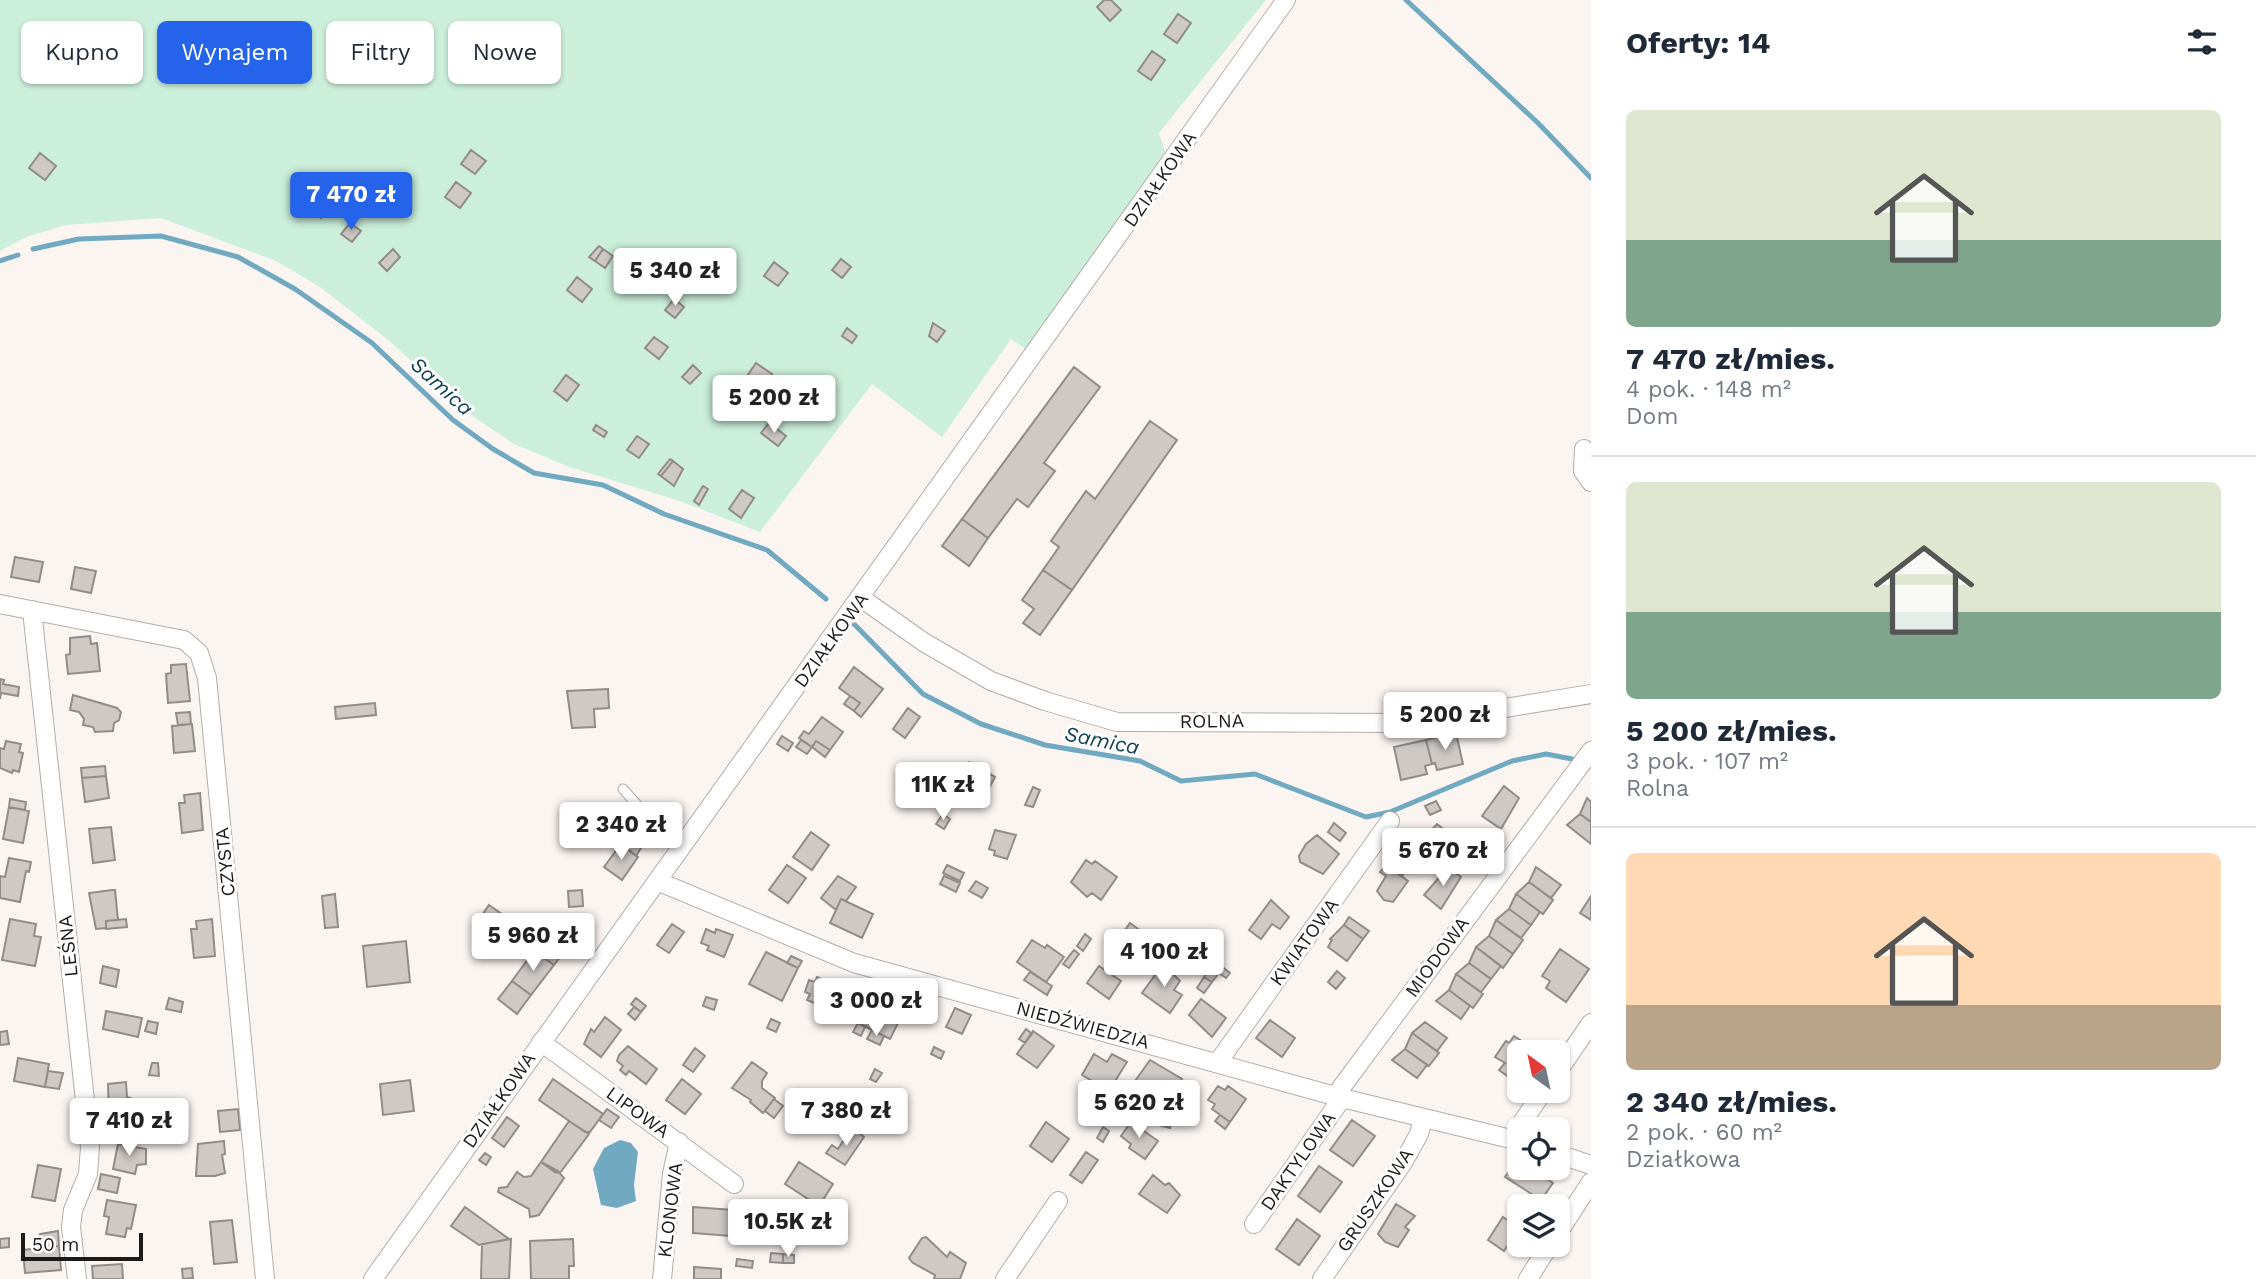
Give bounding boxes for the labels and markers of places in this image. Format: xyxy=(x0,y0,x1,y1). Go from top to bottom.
pin: 7 470 zł xyxy=(279,173,423,232)
pin: 5 340 zł xyxy=(603,248,747,308)
pin: 5 200 zł xyxy=(702,376,846,435)
pin: 5 200 zł xyxy=(1373,692,1517,752)
pin: 11K zł xyxy=(886,762,1000,822)
pin: 2 340 zł xyxy=(549,802,693,862)
pin: 5 670 zł xyxy=(1371,828,1515,888)
pin: 5 960 zł xyxy=(461,914,605,973)
pin: 4 100 zł xyxy=(1092,930,1236,989)
pin: 3 000 zł xyxy=(804,978,948,1038)
pin: 5 620 zł xyxy=(1067,1080,1211,1140)
pin: 7 380 zł xyxy=(774,1088,918,1148)
pin: 7 410 zł xyxy=(57,1098,201,1158)
pin: 10.5K zł xyxy=(716,1200,860,1259)

